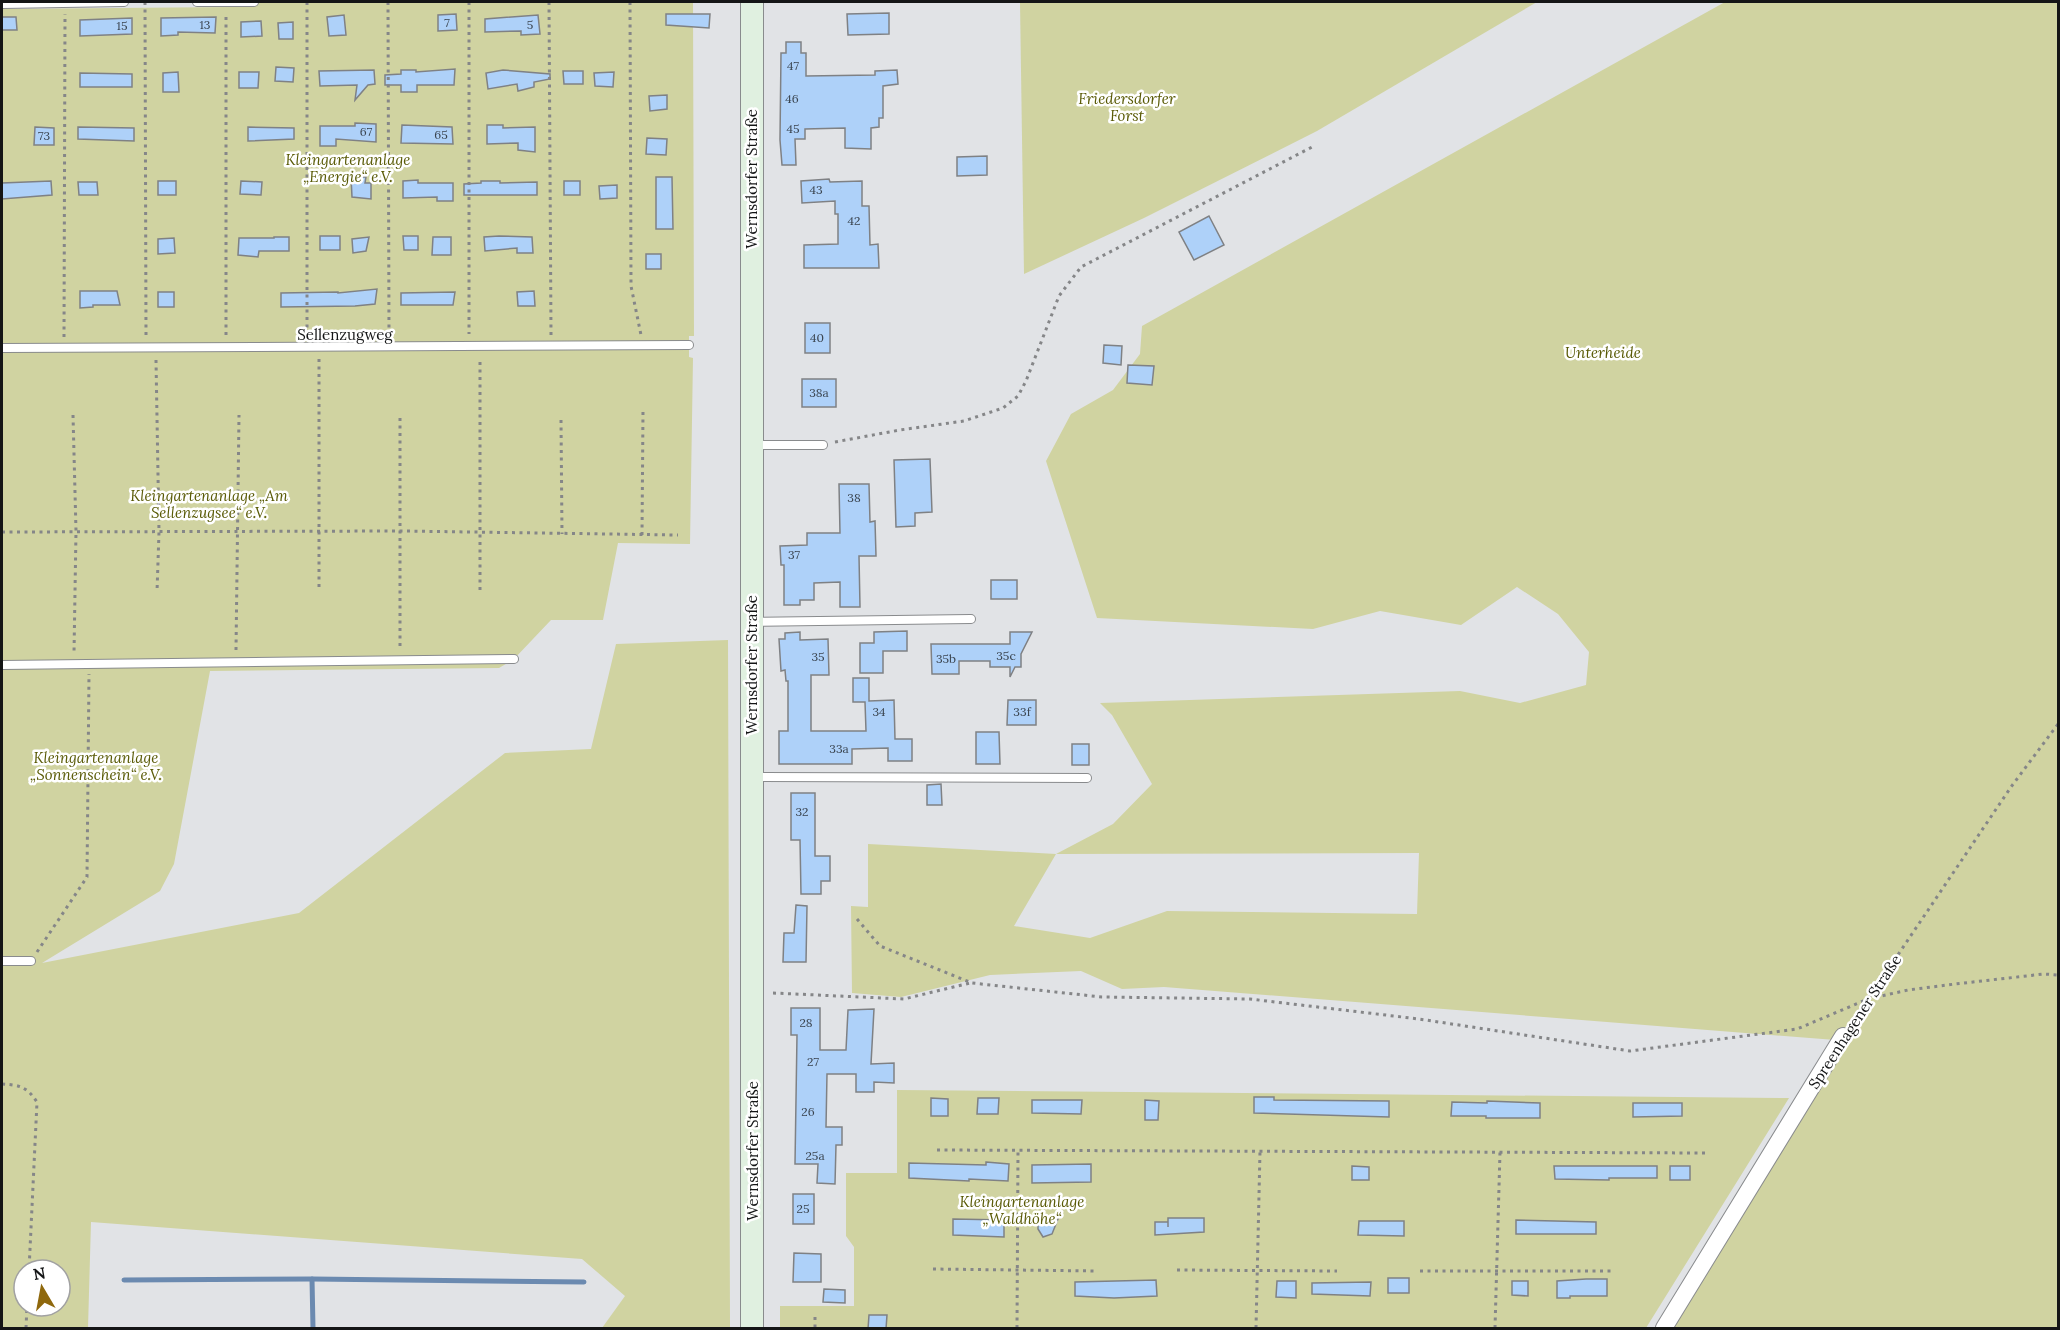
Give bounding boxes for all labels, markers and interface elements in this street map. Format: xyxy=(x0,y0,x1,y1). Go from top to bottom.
house number: 7 xyxy=(444,15,450,30)
house number: 13 xyxy=(199,17,211,32)
house number: 5 xyxy=(527,17,533,32)
house number: 15 xyxy=(117,18,127,33)
house number: 47 xyxy=(787,58,799,73)
park label: Friedersdorfer Forst xyxy=(1078,89,1176,125)
house number: 46 xyxy=(785,91,799,106)
street label: Wernsdorfer Straße xyxy=(742,109,761,249)
house number: 45 xyxy=(786,121,800,136)
house number: 67 xyxy=(360,124,373,139)
house number: 65 xyxy=(434,127,448,142)
house number: 73 xyxy=(38,128,50,143)
park label: Kleingartenanlage „Energie“ e.V. xyxy=(286,150,410,186)
house number: 43 xyxy=(809,182,823,197)
house number: 42 xyxy=(848,213,860,228)
street label: Sellenzugweg xyxy=(297,325,393,344)
house number: 40 xyxy=(810,330,824,345)
park label: Unterheide xyxy=(1565,343,1641,362)
house number: 38a xyxy=(809,385,829,400)
park label: Kleingartenanlage „Am Sellenzugsee“ e.V. xyxy=(130,486,288,522)
house number: 38 xyxy=(847,490,861,505)
house number: 37 xyxy=(788,547,800,562)
street label: Wernsdorfer Straße xyxy=(742,595,761,735)
house number: 35c xyxy=(996,648,1016,663)
house number: 35 xyxy=(811,649,825,664)
house number: 35b xyxy=(936,651,956,666)
house number: 34 xyxy=(872,704,886,719)
house number: 33f xyxy=(1013,704,1032,719)
house number: 33a xyxy=(829,741,849,756)
park label: Kleingartenanlage „Sonnenschein“ e.V. xyxy=(30,748,162,784)
house number: 32 xyxy=(795,804,809,819)
street label: Spreenhagener Straße xyxy=(1804,951,1905,1093)
house number: 28 xyxy=(799,1015,813,1030)
house number: 27 xyxy=(807,1054,819,1069)
street label: Wernsdorfer Straße xyxy=(743,1081,762,1221)
house number: 26 xyxy=(801,1104,815,1119)
house number: 25a xyxy=(805,1148,825,1163)
park label: Kleingartenanlage „Waldhöhe“ xyxy=(960,1192,1084,1228)
house number: 25 xyxy=(797,1201,809,1216)
north arrow xyxy=(12,1258,72,1318)
text: N xyxy=(32,1262,47,1284)

